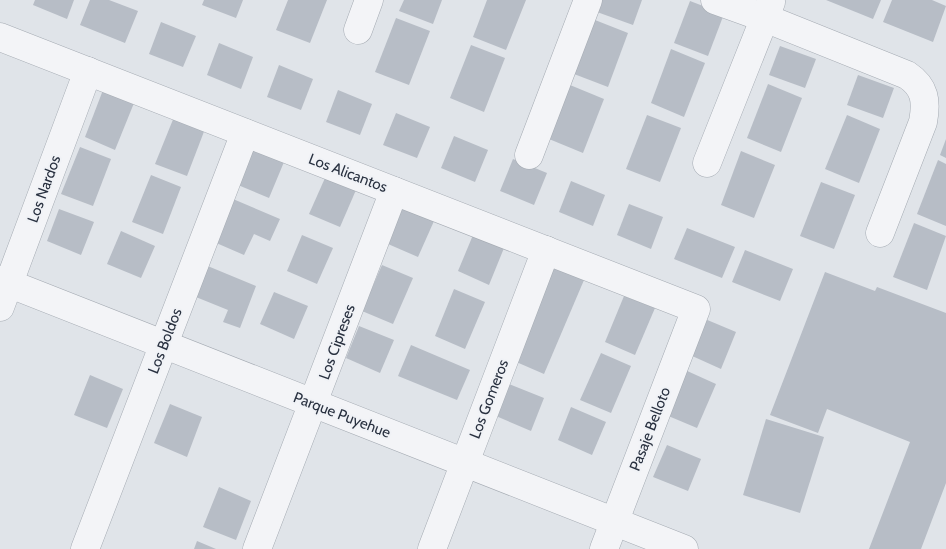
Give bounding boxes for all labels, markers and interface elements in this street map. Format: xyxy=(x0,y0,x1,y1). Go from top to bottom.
street label: Los Alicantos xyxy=(306,150,390,196)
street label: Los Nardos xyxy=(24,153,64,225)
street label: Los Cipreses xyxy=(315,302,359,382)
street label: Los Boldos xyxy=(144,306,186,376)
street label: Los Gomeros xyxy=(466,357,512,441)
street label: Pasaje Belloto xyxy=(626,385,674,473)
street label: Parque Puyehue xyxy=(291,388,393,442)

